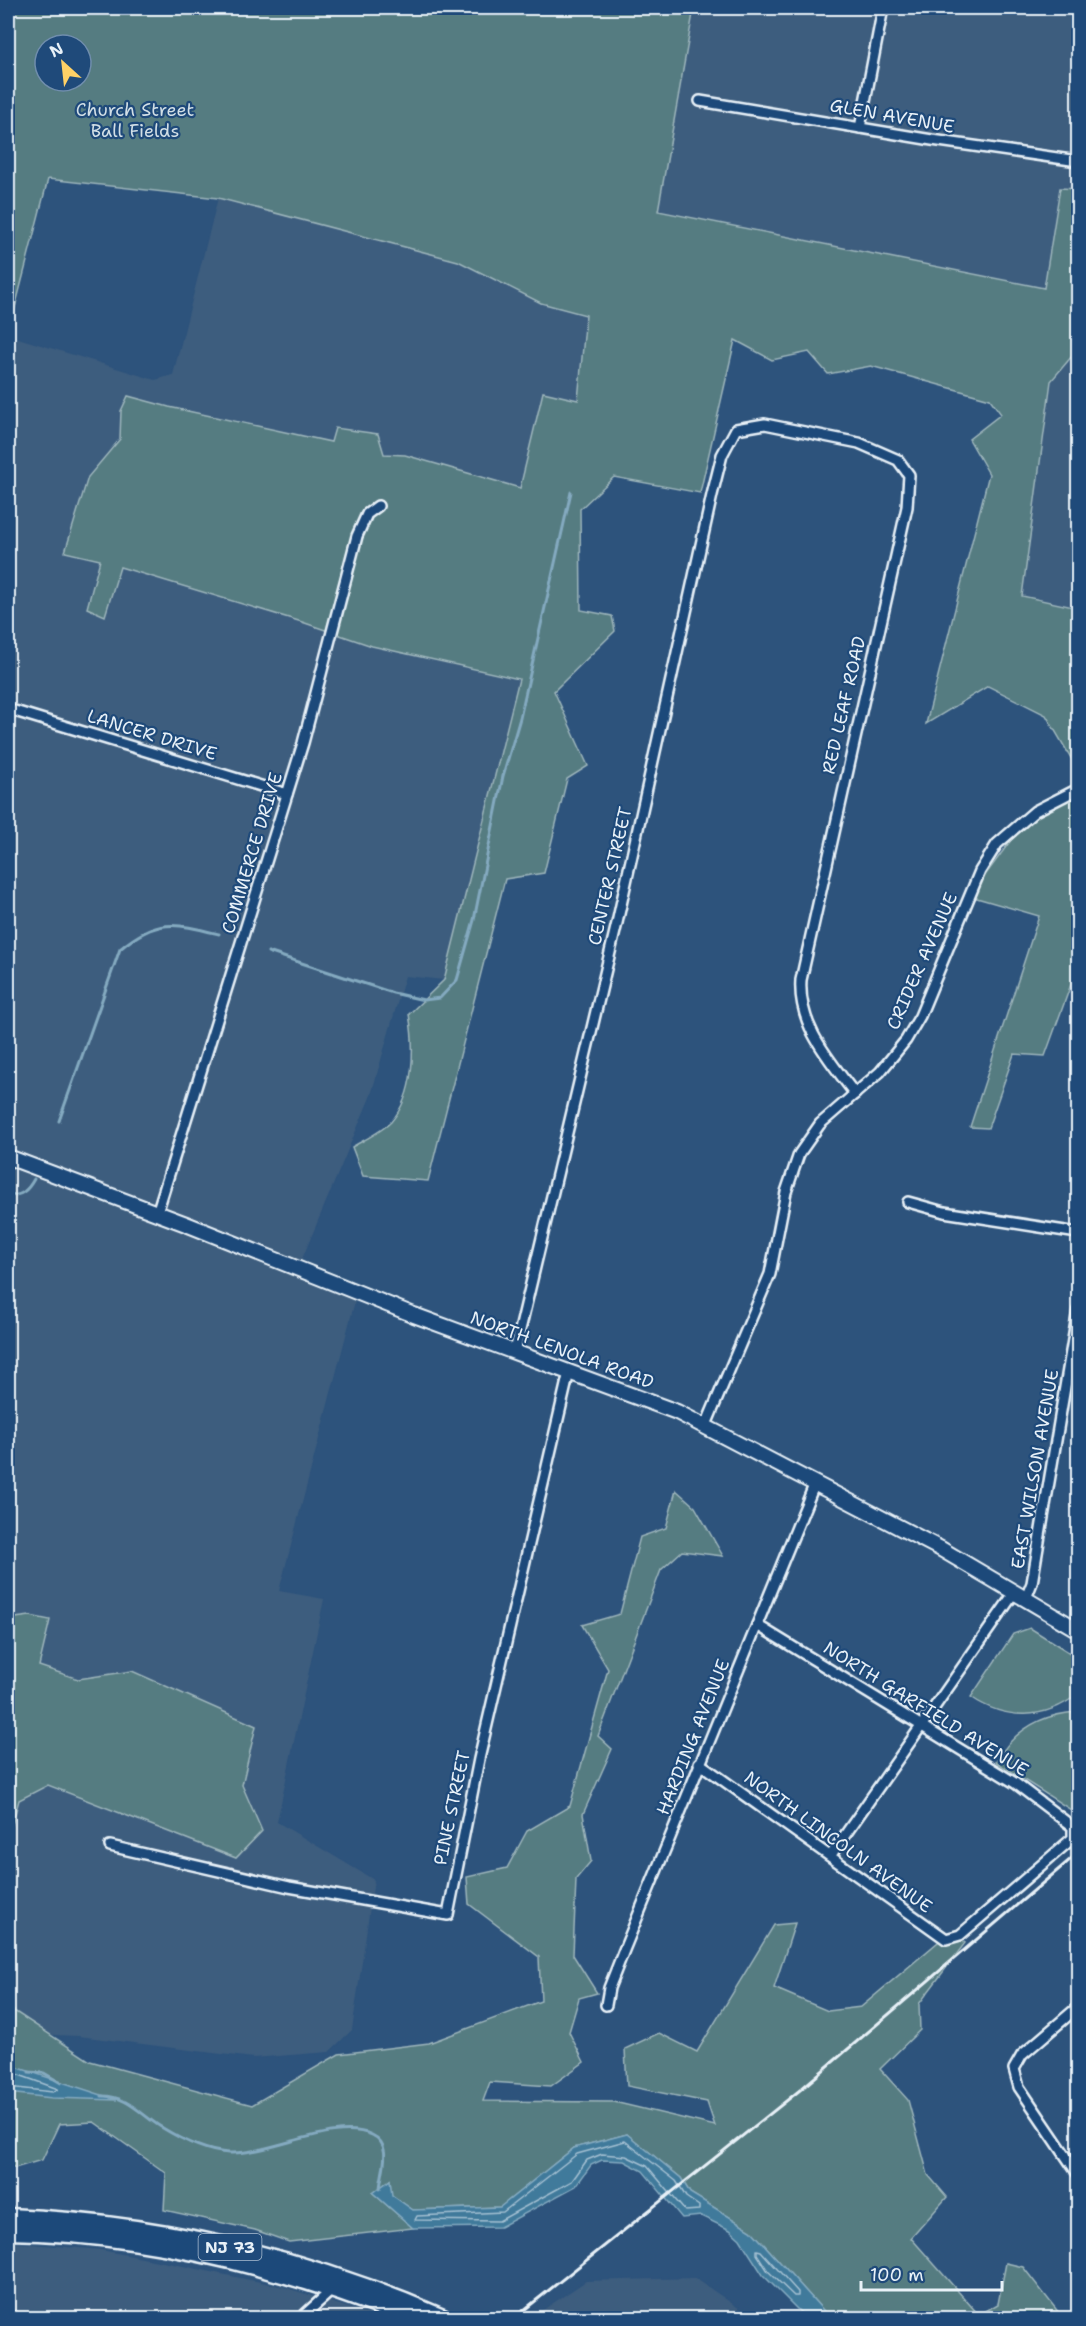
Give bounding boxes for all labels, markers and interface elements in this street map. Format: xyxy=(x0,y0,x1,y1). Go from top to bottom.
north arrow xyxy=(33,33,93,93)
text: N xyxy=(46,38,67,62)
street label: GLEN AVENUE xyxy=(828,93,956,139)
park label: Church Street Ball Fields xyxy=(76,98,194,143)
street label: RED LEAF ROAD xyxy=(816,634,872,776)
street label: LANCER DRIVE xyxy=(84,704,220,766)
street label: COMMERCE DRIVE xyxy=(216,769,288,937)
street label: CENTER STREET xyxy=(582,804,638,948)
street label: CRIDER AVENUE xyxy=(881,889,963,1033)
street label: NORTH LENOLA ROAD xyxy=(467,1306,657,1394)
street label: EAST WILSON AVENUE xyxy=(1006,1367,1064,1571)
street label: NORTH GARFIELD AVENUE xyxy=(819,1636,1033,1782)
street label: HARDING AVENUE xyxy=(651,1656,735,1818)
street label: PINE STREET xyxy=(428,1748,476,1868)
street label: NORTH LINCOLN AVENUE xyxy=(739,1766,937,1918)
road number: NJ 73 xyxy=(198,2234,262,2260)
scale bar xyxy=(861,2254,1002,2292)
text: 100 m xyxy=(870,2263,924,2287)

